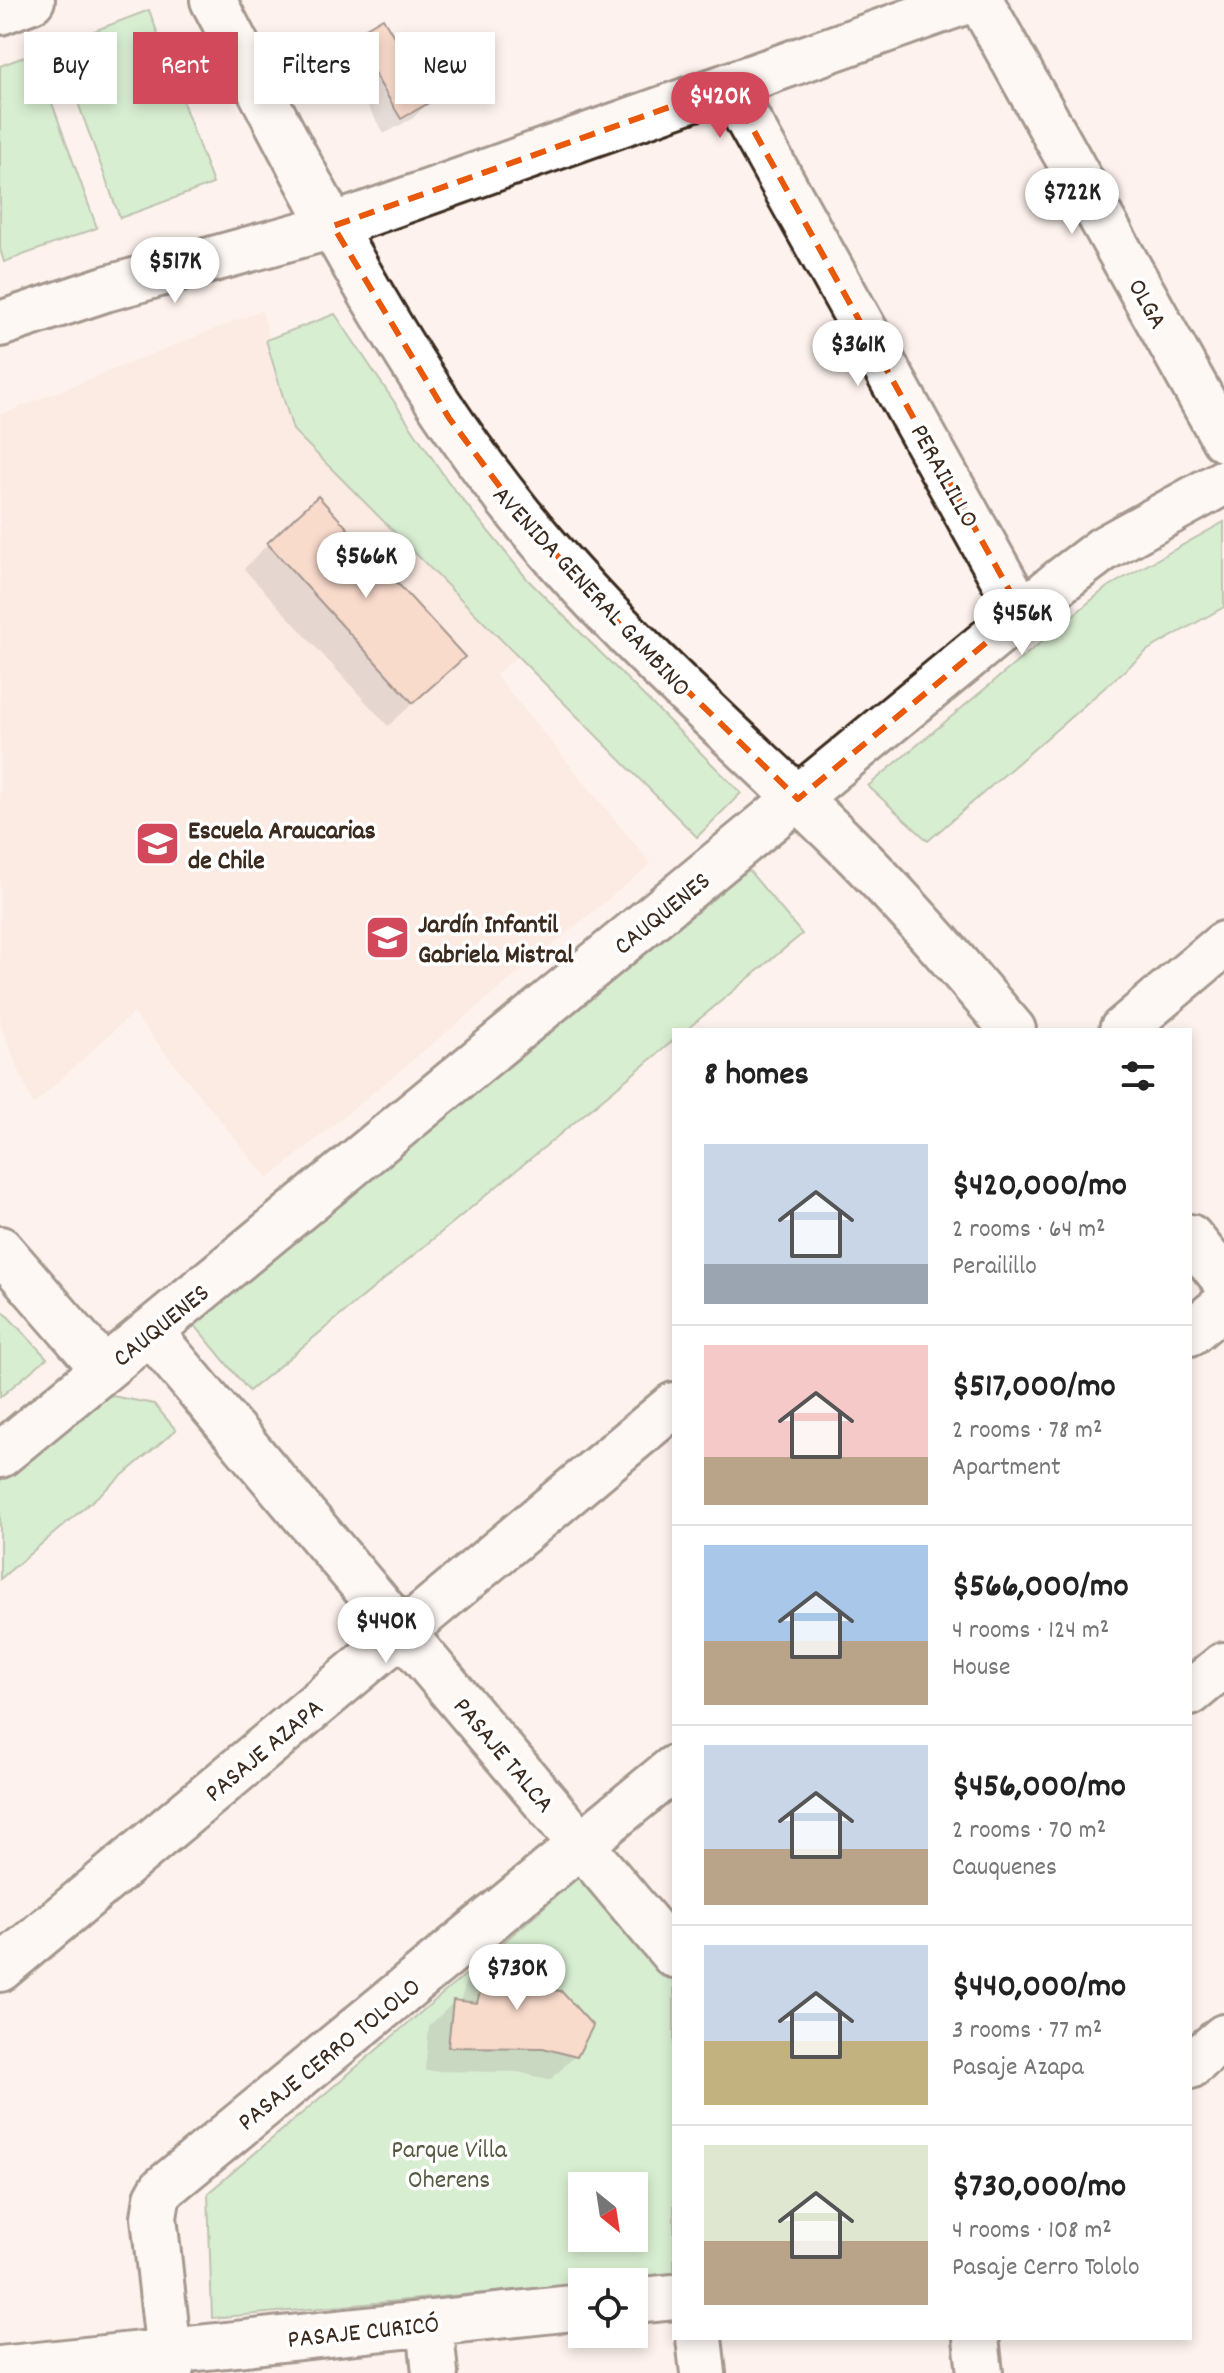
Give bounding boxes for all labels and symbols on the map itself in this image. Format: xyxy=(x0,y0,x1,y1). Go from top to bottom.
pin: $420K xyxy=(664,72,776,140)
pin: $722K xyxy=(1016,168,1128,236)
pin: $517K xyxy=(119,237,231,305)
street label: OLGA xyxy=(1117,273,1175,337)
pin: $361K xyxy=(802,320,914,388)
street label: PERAILILLO xyxy=(899,418,987,535)
street label: AVENIDA GENERAL GAMBINO xyxy=(483,479,698,706)
pin: $566K xyxy=(310,532,422,600)
pin: $456K xyxy=(966,589,1078,657)
place label: Escuela Araucarias de Chile xyxy=(188,814,376,881)
school or university icon: Escuela Araucarias de Chile xyxy=(133,820,181,868)
street label: CAUQUENES xyxy=(607,864,720,965)
place label: Jardín Infantil Gabriela Mistral xyxy=(418,908,574,975)
school or university icon: Jardín Infantil Gabriela Mistral xyxy=(363,914,411,962)
street label: CAUQUENES xyxy=(106,1276,219,1377)
pin: $440K xyxy=(330,1597,442,1665)
street label: PASAJE TALCA xyxy=(443,1690,562,1822)
street label: PASAJE AZAPA xyxy=(198,1691,333,1812)
pin: $730K xyxy=(461,1944,573,2012)
street label: PASAJE CERRO TOLOLO xyxy=(231,1970,430,2141)
park label: Parque Villa Oherens xyxy=(391,2133,508,2200)
north arrow xyxy=(568,2172,648,2252)
street label: PASAJE CURICÓ xyxy=(286,2307,441,2360)

